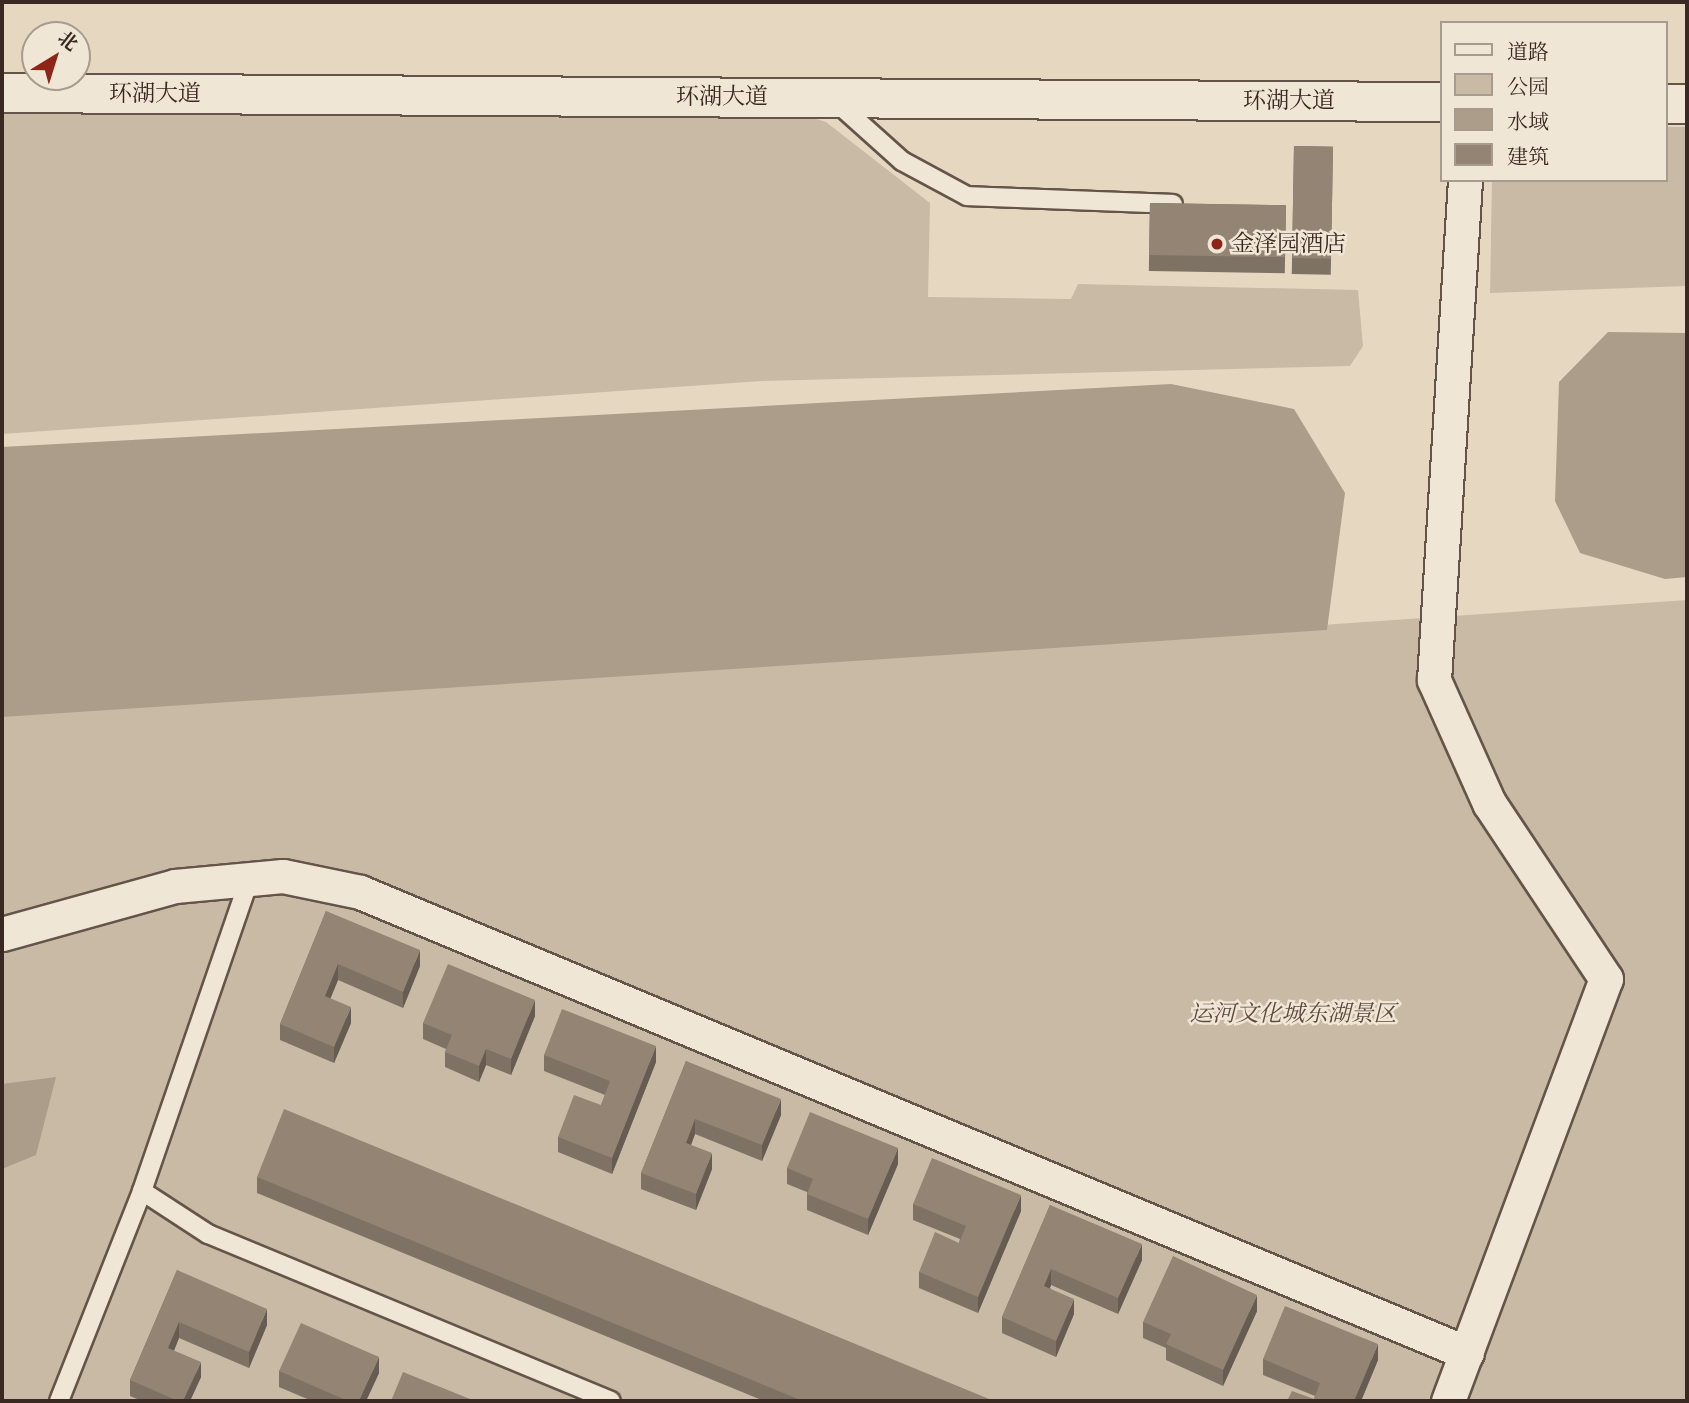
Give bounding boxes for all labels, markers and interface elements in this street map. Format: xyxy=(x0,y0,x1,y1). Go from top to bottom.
north arrow xyxy=(21,21,91,91)
legend xyxy=(1440,21,1668,182)
text: 北 xyxy=(53,27,82,56)
text: 道路 xyxy=(1507,40,1549,64)
text: 公园 xyxy=(1507,75,1549,99)
street label: 环湖大道 xyxy=(109,80,201,108)
street label: 环湖大道 xyxy=(676,83,768,111)
street label: 环湖大道 xyxy=(1243,87,1335,115)
text: 水域 xyxy=(1507,110,1549,134)
text: 建筑 xyxy=(1507,145,1549,169)
place label: 金泽园酒店 xyxy=(1231,230,1346,258)
marker: 金泽园酒店 xyxy=(1209,236,1225,252)
park label: 运河文化城东湖景区 xyxy=(1190,1000,1396,1028)

